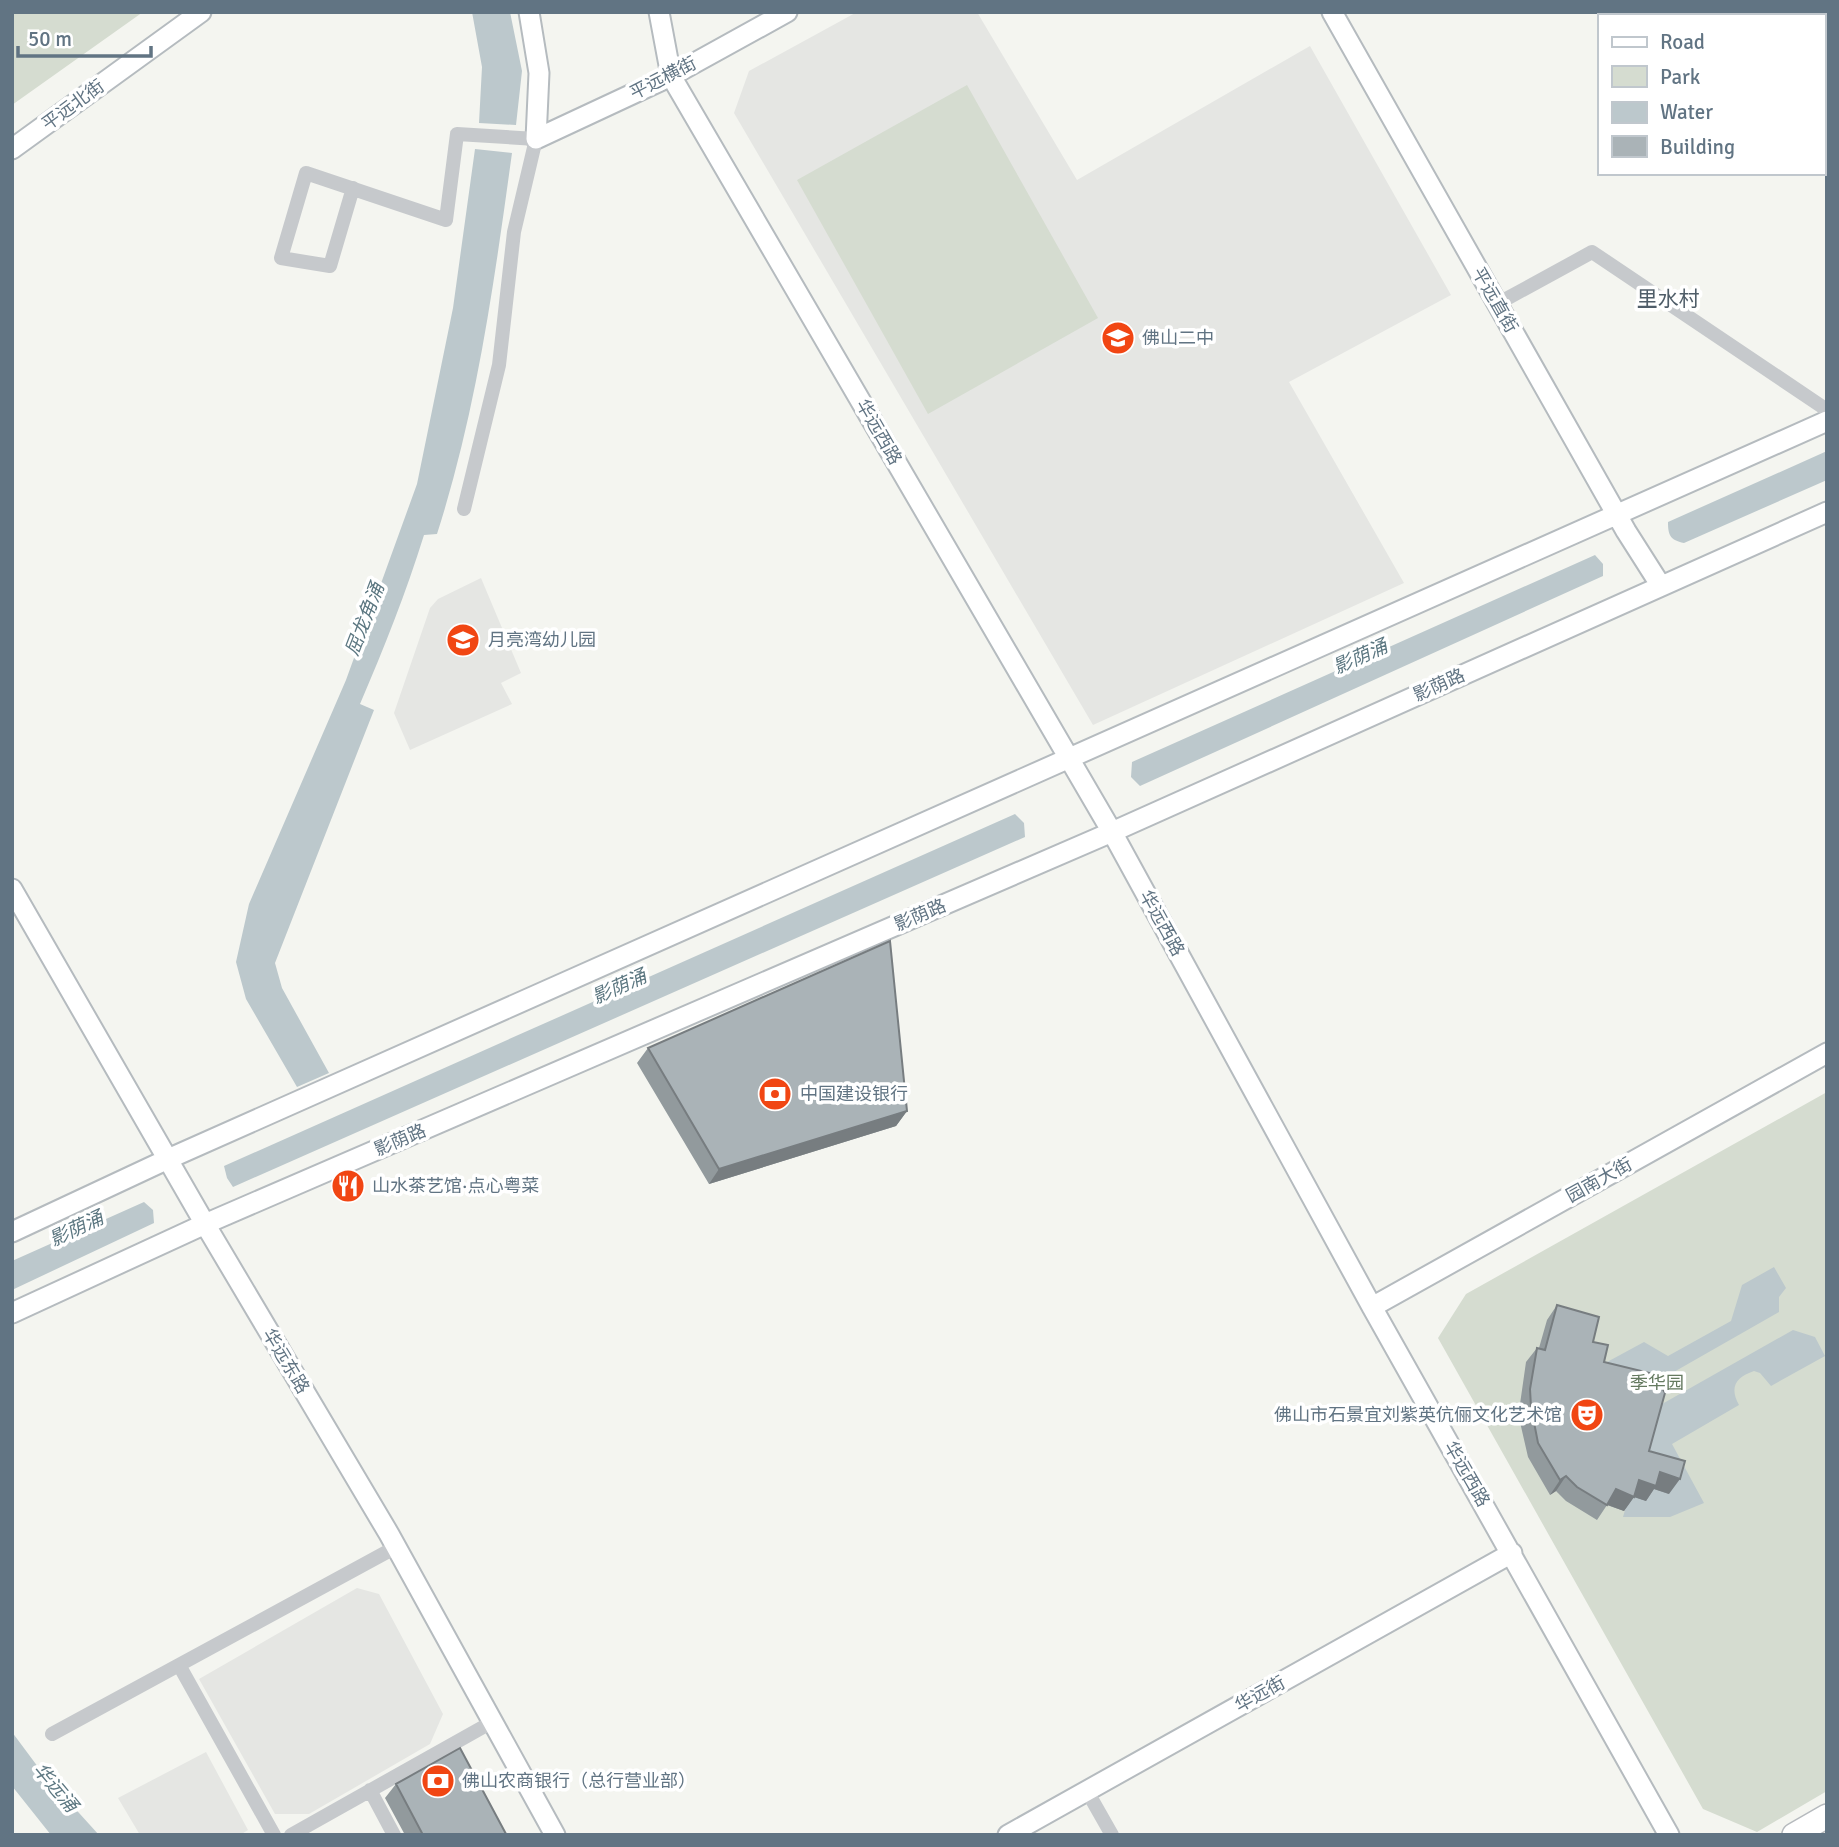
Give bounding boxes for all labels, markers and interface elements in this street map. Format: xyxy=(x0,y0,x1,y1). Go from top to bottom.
scale bar xyxy=(18,14,150,58)
legend xyxy=(1598,14,1825,175)
text: 50 m xyxy=(28,26,72,52)
text: Road xyxy=(1660,29,1705,55)
street label: 平远横街 xyxy=(626,52,700,104)
text: Park xyxy=(1660,64,1701,90)
street label: 平远北街 xyxy=(37,75,109,135)
text: Water xyxy=(1660,99,1713,125)
text: Building xyxy=(1660,134,1735,160)
street label: 平远直街 xyxy=(1467,263,1523,337)
district label: 里水村 xyxy=(1637,286,1700,312)
school or university icon: 佛山二中 xyxy=(1099,319,1137,357)
place label: 佛山二中 xyxy=(1142,327,1214,349)
street label: 华远西路 xyxy=(851,395,907,469)
water label: 屈龙角涌 xyxy=(340,578,390,659)
school or university icon: 月亮湾幼儿园 xyxy=(444,621,482,659)
place label: 月亮湾幼儿园 xyxy=(488,629,596,651)
water label: 影荫涌 xyxy=(1329,634,1393,679)
street label: 影荫路 xyxy=(1410,664,1468,706)
street label: 华远西路 xyxy=(1135,886,1189,960)
street label: 影荫路 xyxy=(891,894,949,936)
water label: 影荫涌 xyxy=(588,964,652,1009)
bank icon: 中国建设银行 xyxy=(756,1075,794,1113)
place label: 中国建设银行 xyxy=(800,1083,908,1105)
street label: 影荫路 xyxy=(371,1119,429,1161)
street label: 园南大街 xyxy=(1562,1153,1636,1207)
restaurant icon: 山水茶艺馆·点心粤菜 xyxy=(329,1167,367,1205)
place label: 山水茶艺馆·点心粤菜 xyxy=(372,1175,539,1197)
water label: 影荫涌 xyxy=(46,1205,109,1252)
street label: 华远东路 xyxy=(258,1324,314,1398)
park label: 季华园 xyxy=(1630,1372,1684,1394)
theatre icon: 佛山市石景宜刘紫英伉俪文化艺术馆 xyxy=(1568,1396,1606,1434)
place label: 佛山市石景宜刘紫英伉俪文化艺术馆 xyxy=(1274,1404,1562,1426)
street label: 华远西路 xyxy=(1439,1437,1495,1511)
street label: 华远街 xyxy=(1231,1671,1289,1717)
water label: 华远涌 xyxy=(28,1758,84,1819)
bank icon: 佛山农商银行（总行营业部） xyxy=(419,1762,457,1800)
place label: 佛山农商银行（总行营业部） xyxy=(462,1770,696,1792)

